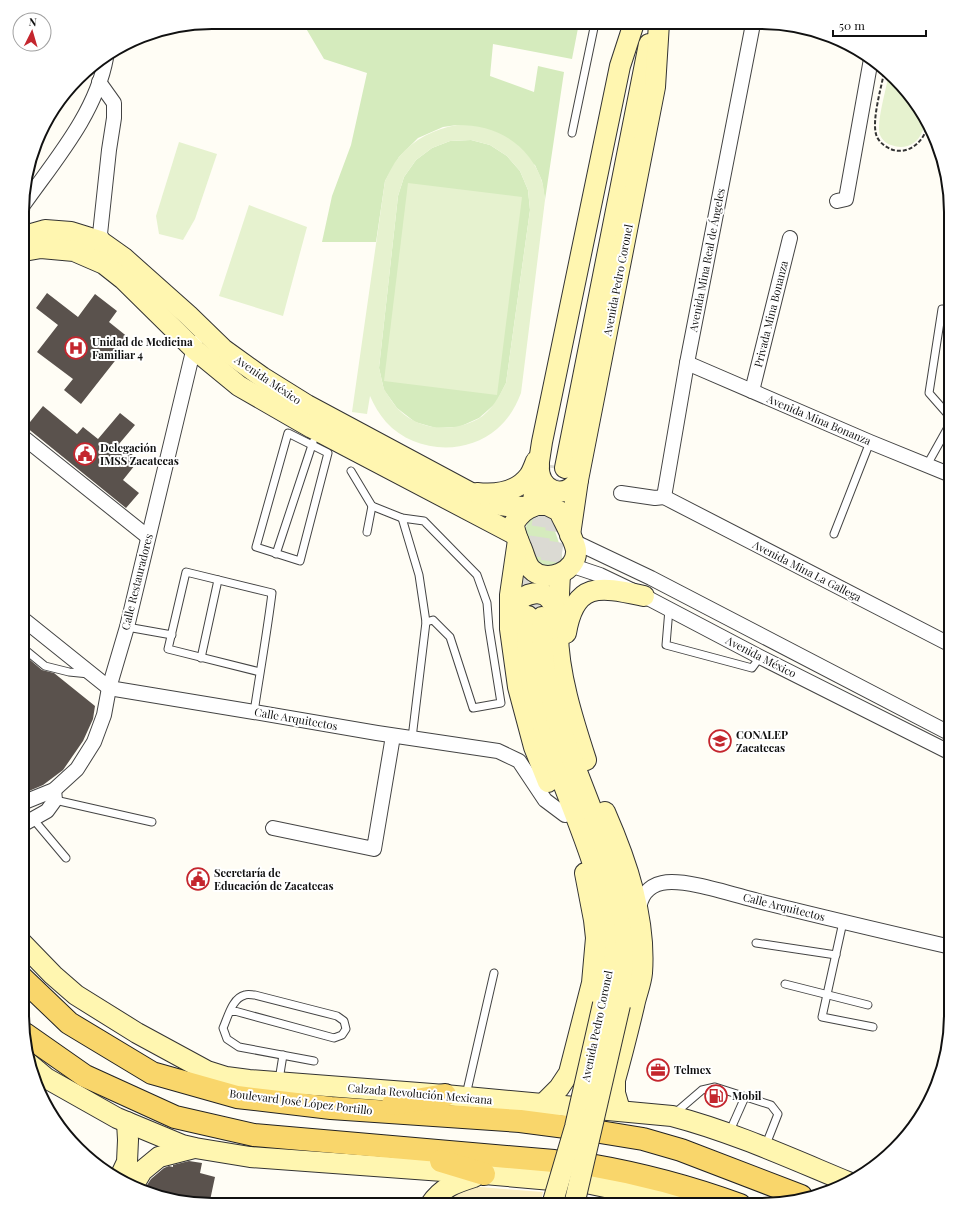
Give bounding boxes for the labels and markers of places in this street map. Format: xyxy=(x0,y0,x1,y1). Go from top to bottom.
place label: Unidad de Medicina Familiar 4 xyxy=(92,334,193,362)
hospital icon: Unidad de Medicina Familiar 4 xyxy=(63,335,89,361)
place label: Delegación IMSS Zacatecas xyxy=(100,440,179,468)
public building icon: Delegación IMSS Zacatecas xyxy=(72,441,98,467)
place label: CONALEP Zacatecas xyxy=(736,727,788,755)
school or university icon: CONALEP Zacatecas xyxy=(707,728,733,754)
place label: Secretaría de Educación de Zacatecas xyxy=(214,865,334,893)
public building icon: Secretaría de Educación de Zacatecas xyxy=(185,866,211,892)
office icon: Telmex xyxy=(645,1057,671,1083)
place label: Telmex xyxy=(674,1062,711,1077)
fuel station icon: Mobil xyxy=(703,1083,729,1109)
place label: Mobil xyxy=(732,1088,762,1103)

